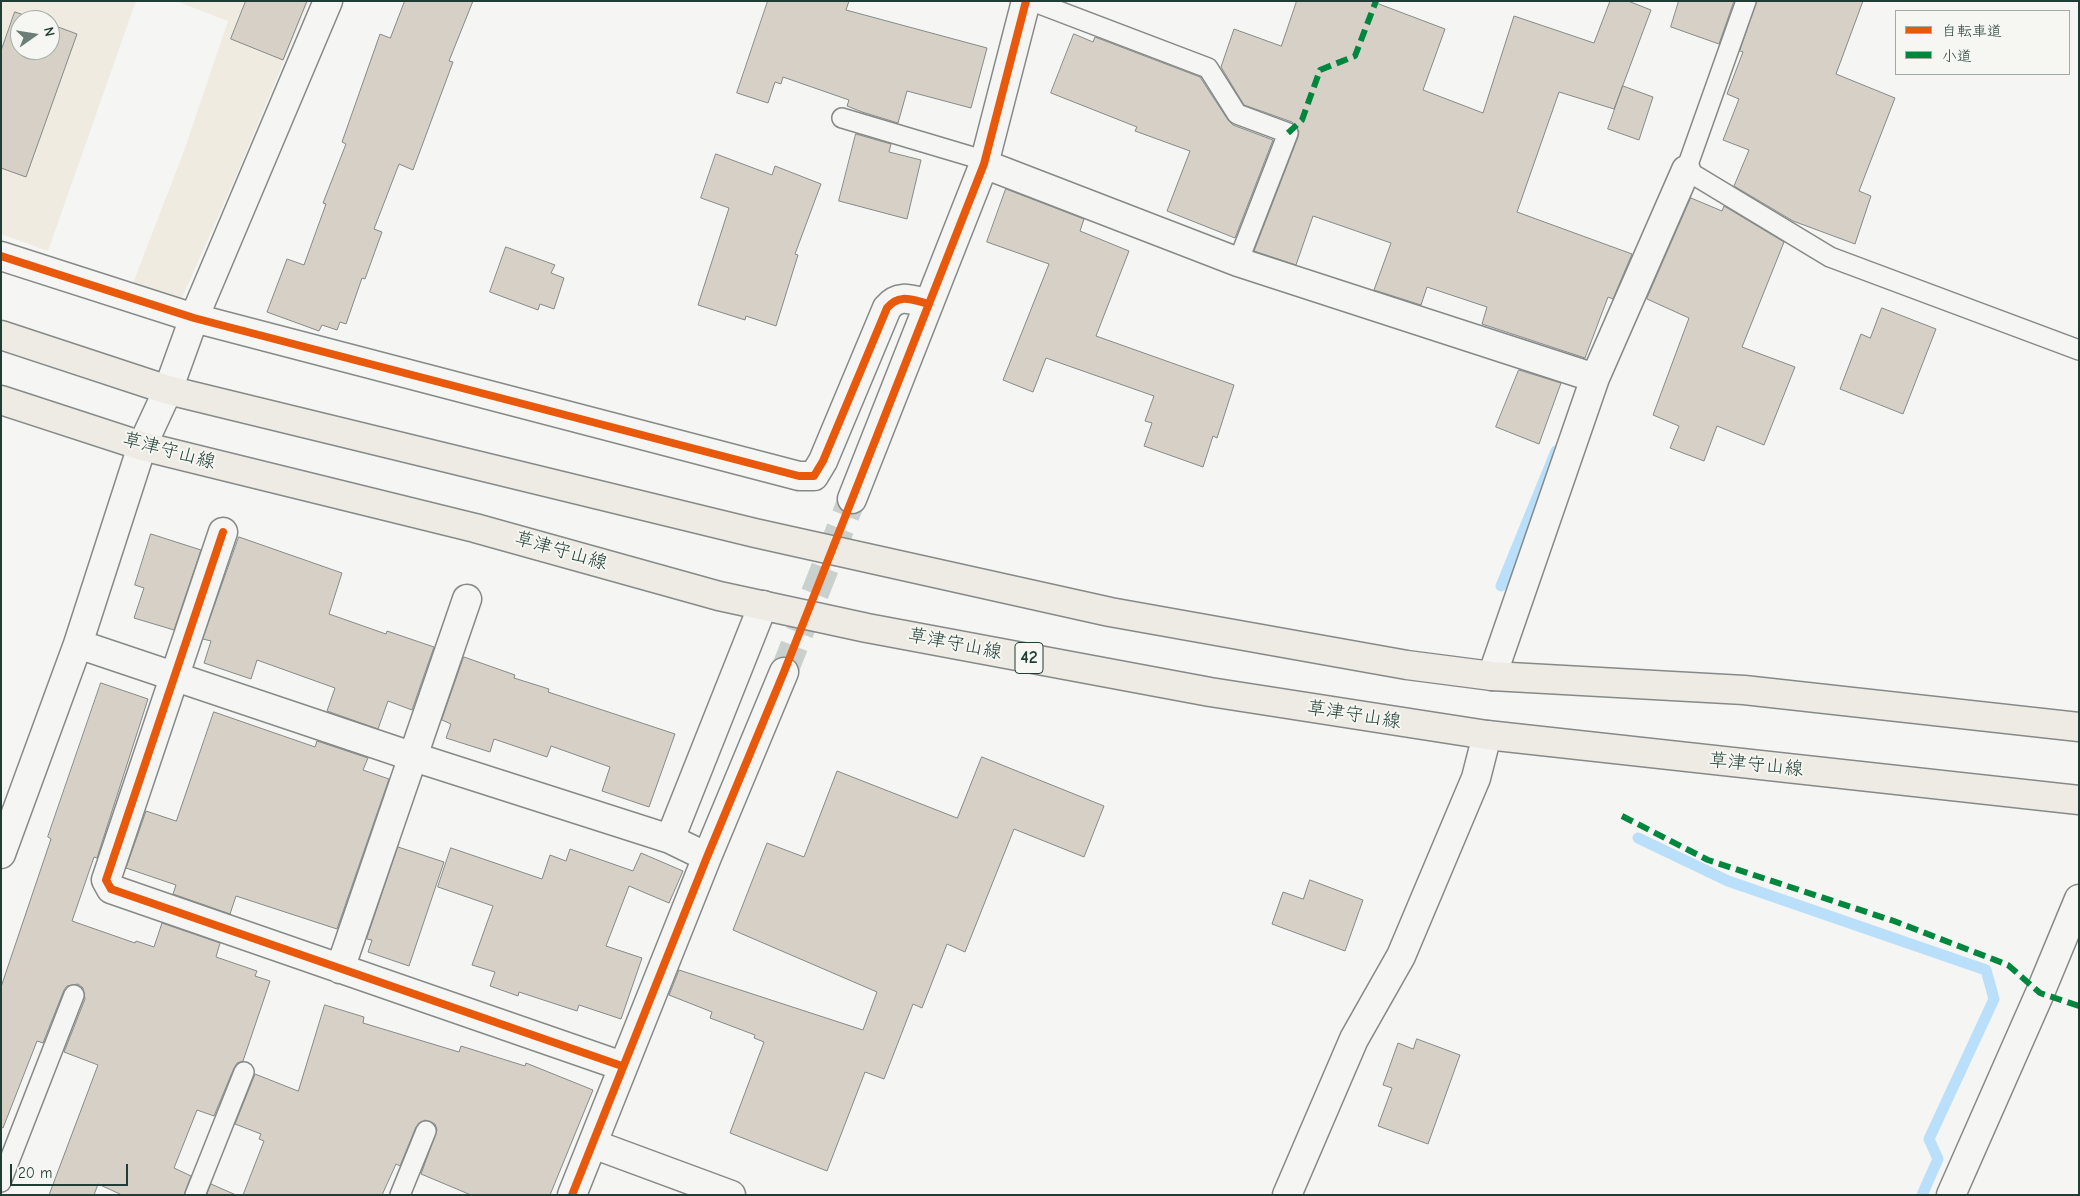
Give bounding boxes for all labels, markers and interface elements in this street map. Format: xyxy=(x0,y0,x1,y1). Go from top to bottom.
north arrow xyxy=(10,10,60,60)
legend xyxy=(1895,10,2070,75)
text: 自転車道 xyxy=(1942,22,2002,40)
text: N xyxy=(40,25,58,38)
text: 小道 xyxy=(1942,47,1972,65)
street label: 草津守山線 xyxy=(120,428,218,474)
street label: 草津守山線 xyxy=(512,527,610,575)
street label: 草津守山線 xyxy=(906,624,1004,664)
road number: 42 xyxy=(1015,642,1043,674)
street label: 草津守山線 xyxy=(1305,696,1403,734)
street label: 草津守山線 xyxy=(1708,749,1804,781)
scale bar xyxy=(12,1154,130,1186)
text: 20 m xyxy=(18,1164,52,1182)

